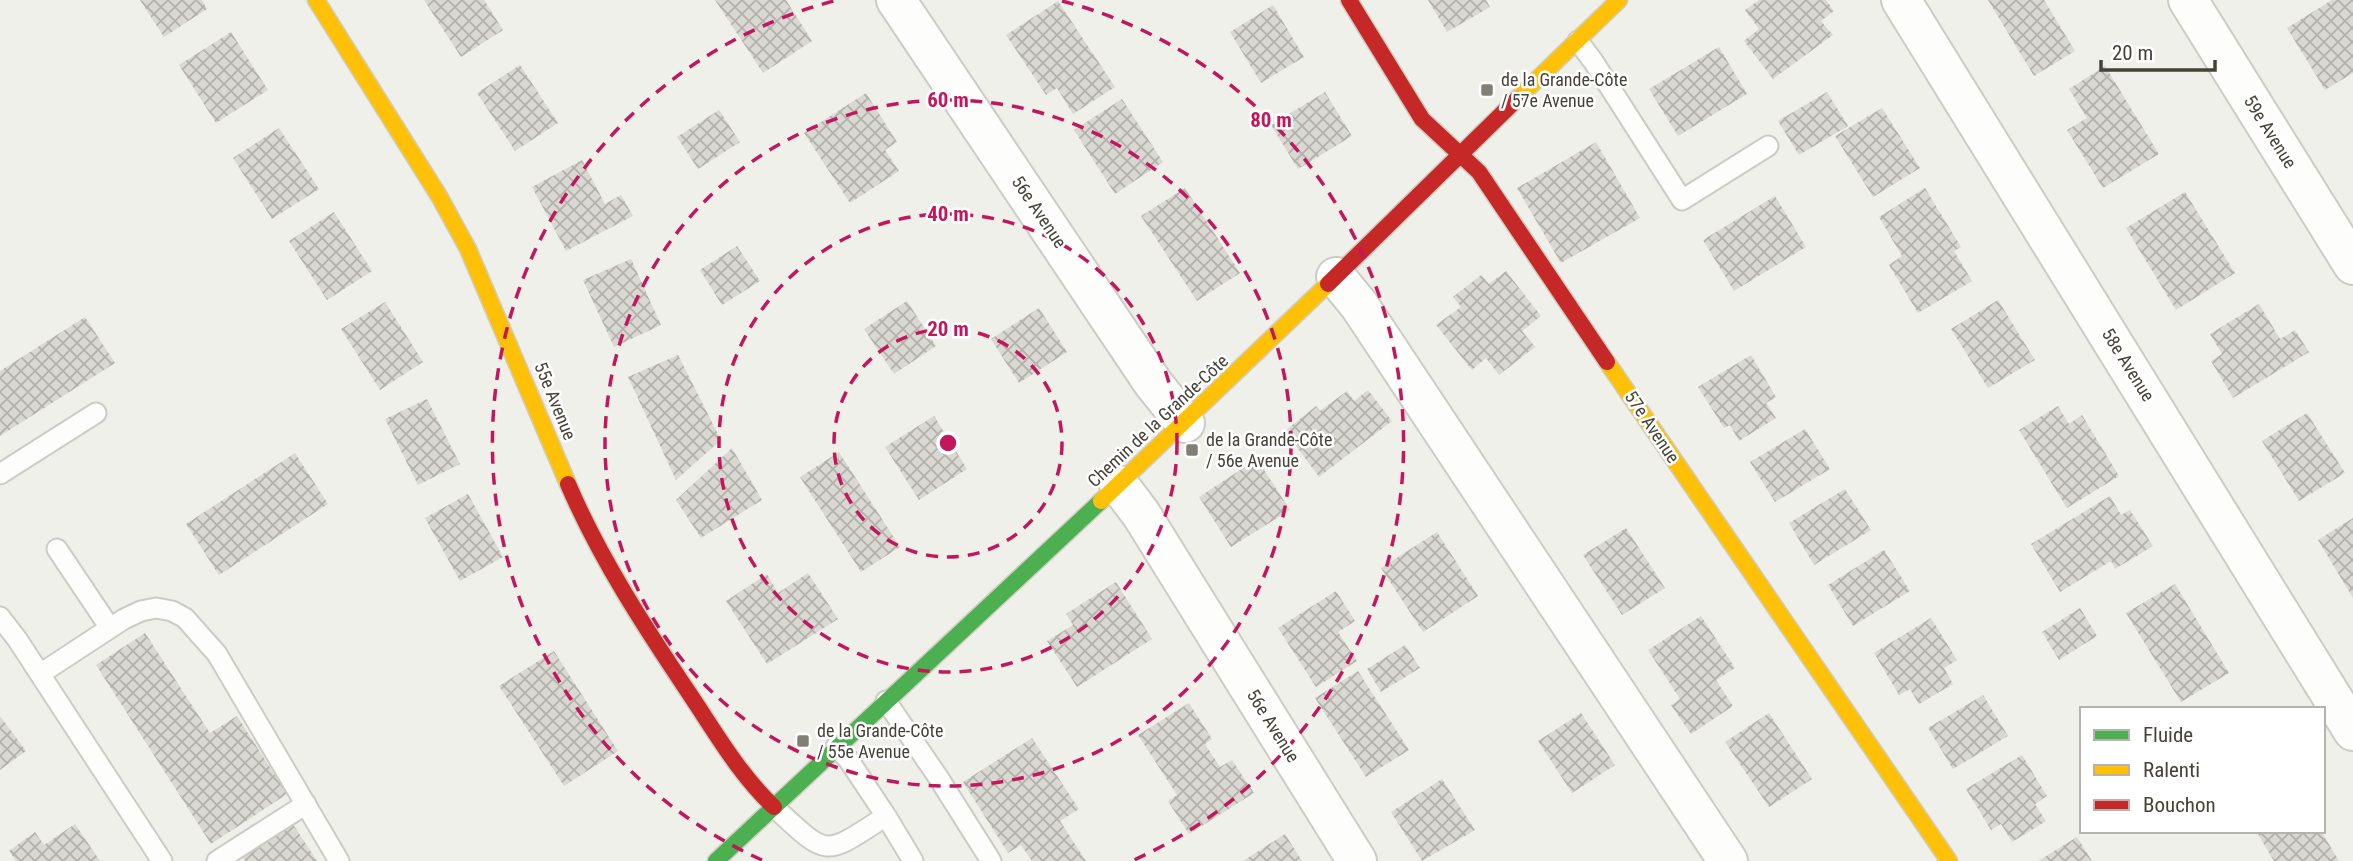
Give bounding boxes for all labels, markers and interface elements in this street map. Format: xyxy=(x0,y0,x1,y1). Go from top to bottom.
scale bar xyxy=(2101,28,2215,72)
text: 20 m xyxy=(2112,41,2153,65)
place label: de la Grande-Côte / 57e Avenue xyxy=(1501,69,1627,111)
marker: de la Grande-Côte / 57e Avenue xyxy=(1479,82,1495,98)
text: 60 m xyxy=(927,88,969,112)
street label: 59e Avenue xyxy=(2240,91,2301,172)
text: 80 m xyxy=(1250,108,1292,132)
street label: 56e Avenue xyxy=(1008,172,1071,252)
text: 40 m xyxy=(927,202,969,226)
text: 20 m xyxy=(927,317,969,341)
street label: 58e Avenue xyxy=(2098,324,2159,405)
street label: Chemin de la Grande-Côte xyxy=(1083,350,1232,491)
street label: 55e Avenue xyxy=(530,359,581,443)
street label: 57e Avenue xyxy=(1621,387,1684,467)
place label: de la Grande-Côte / 56e Avenue xyxy=(1206,429,1332,471)
centre of rings xyxy=(936,431,960,455)
marker: de la Grande-Côte / 56e Avenue xyxy=(1184,442,1200,458)
street label: 56e Avenue xyxy=(1243,685,1304,766)
legend xyxy=(2080,707,2325,833)
place label: de la Grande-Côte / 55e Avenue xyxy=(817,720,943,762)
text: Fluide xyxy=(2143,723,2193,747)
marker: de la Grande-Côte / 55e Avenue xyxy=(795,733,811,749)
text: Ralenti xyxy=(2143,758,2200,782)
text: Bouchon xyxy=(2143,793,2216,817)

